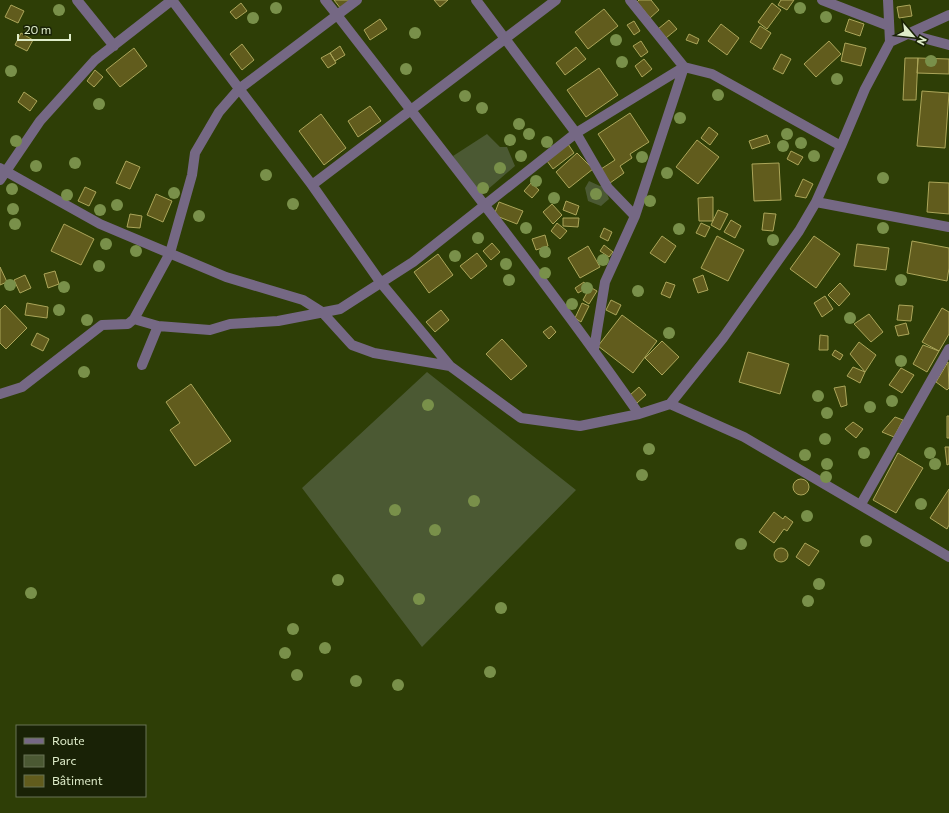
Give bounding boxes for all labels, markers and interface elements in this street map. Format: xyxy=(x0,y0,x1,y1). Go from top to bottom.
scale bar xyxy=(18,16,70,42)
north arrow xyxy=(893,16,933,56)
text: 20 m xyxy=(24,22,51,36)
text: N xyxy=(915,34,930,48)
legend xyxy=(16,725,146,797)
text: Route xyxy=(52,733,85,747)
text: Parc xyxy=(52,753,76,767)
text: Bâtiment xyxy=(52,773,103,787)

